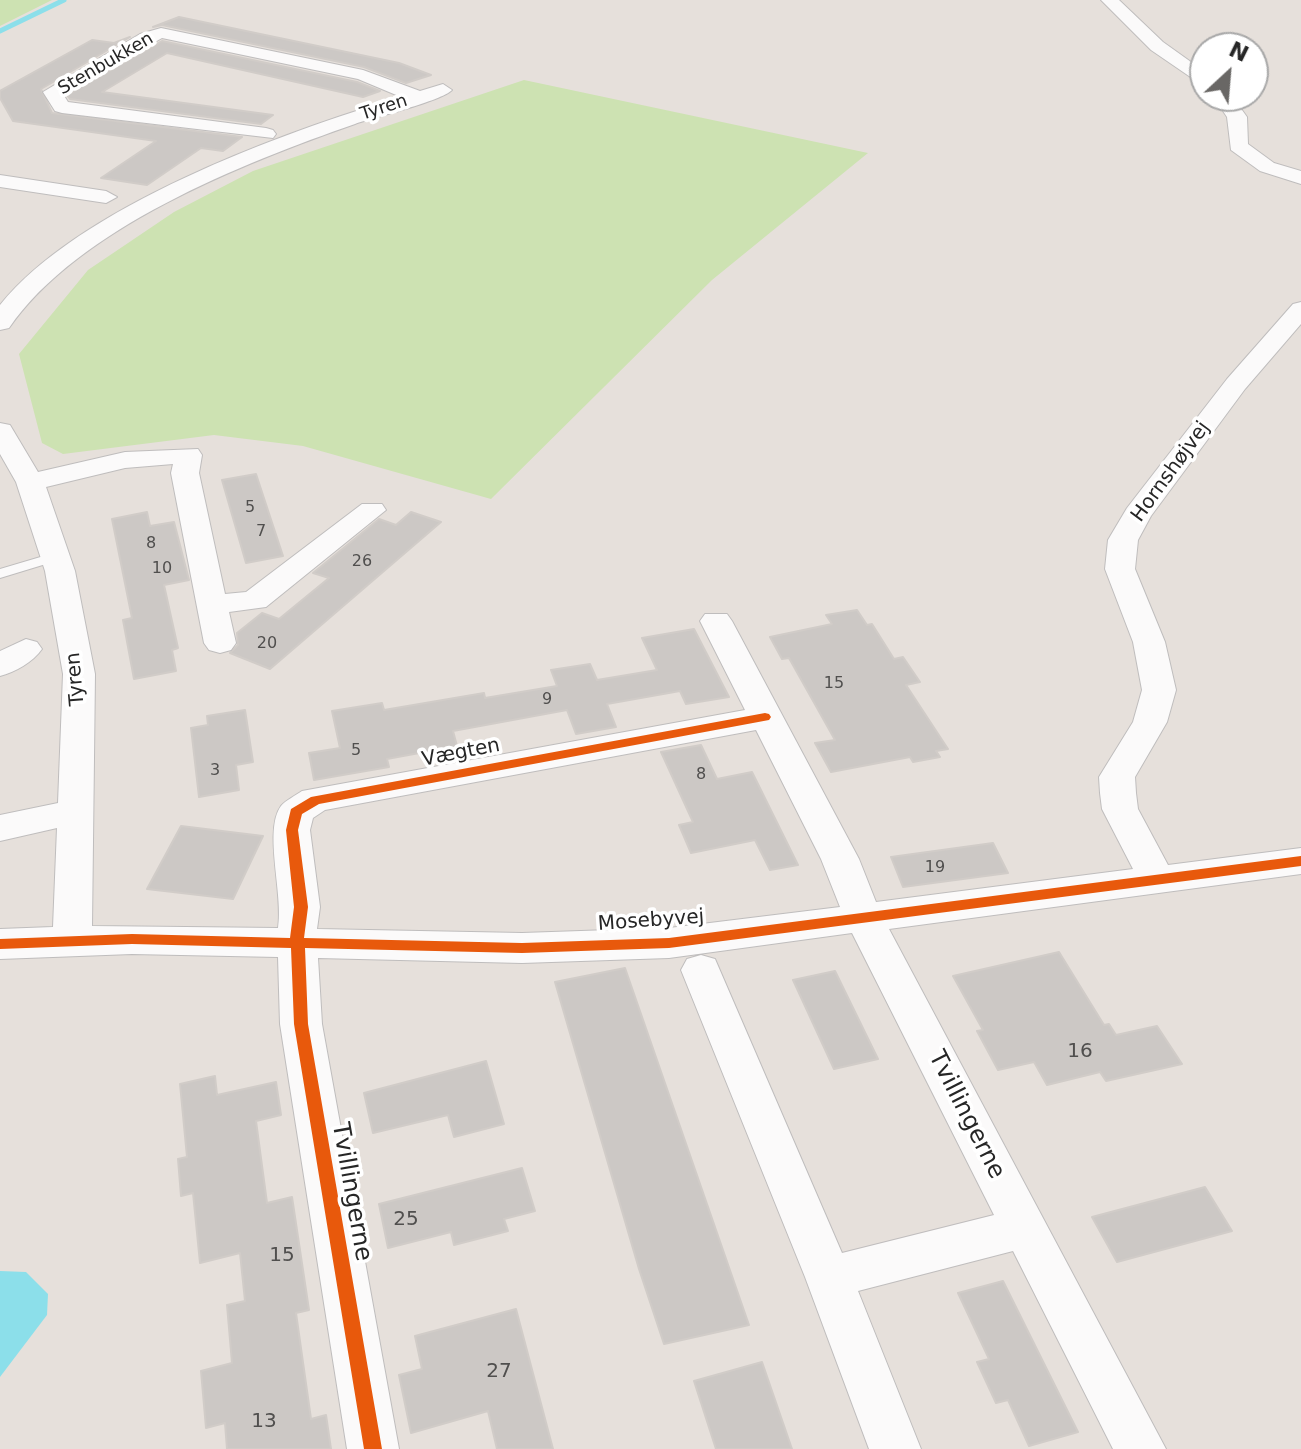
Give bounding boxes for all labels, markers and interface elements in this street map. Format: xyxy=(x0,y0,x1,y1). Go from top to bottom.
street label: Stenbukken xyxy=(54,28,158,100)
north arrow xyxy=(1189,32,1269,112)
text: N xyxy=(1225,37,1253,67)
street label: Tyren xyxy=(358,90,410,126)
street label: Hornshøjvej xyxy=(1126,417,1216,527)
house number: 5 xyxy=(245,498,255,518)
house number: 7 xyxy=(256,522,266,542)
house number: 8 xyxy=(146,534,156,554)
house number: 26 xyxy=(352,552,372,572)
house number: 10 xyxy=(152,559,172,579)
house number: 20 xyxy=(257,634,277,654)
street label: Tyren xyxy=(62,651,90,707)
house number: 15 xyxy=(824,674,844,694)
house number: 9 xyxy=(542,690,552,710)
street label: Vægten xyxy=(420,734,502,772)
house number: 5 xyxy=(351,741,361,761)
house number: 3 xyxy=(210,761,220,781)
house number: 8 xyxy=(696,765,706,785)
house number: 19 xyxy=(925,858,945,878)
street label: Mosebyvej xyxy=(597,905,705,937)
house number: 16 xyxy=(1067,1040,1093,1064)
street label: Tvillingerne xyxy=(921,1046,1011,1184)
street label: Tvillingerne xyxy=(325,1120,377,1264)
house number: 25 xyxy=(393,1208,419,1232)
house number: 15 xyxy=(269,1244,295,1268)
house number: 27 xyxy=(486,1360,512,1384)
house number: 13 xyxy=(251,1410,277,1434)

